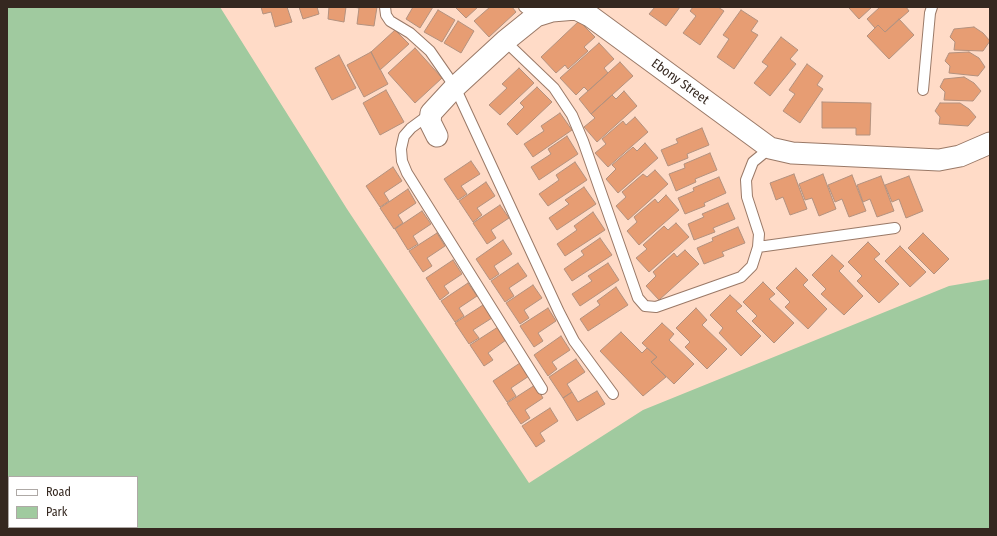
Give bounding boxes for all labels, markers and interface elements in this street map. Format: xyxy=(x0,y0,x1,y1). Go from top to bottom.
street label: Ebony Street xyxy=(648,56,712,108)
legend xyxy=(8,476,138,528)
text: Road xyxy=(46,485,71,499)
text: Park xyxy=(46,505,67,519)

